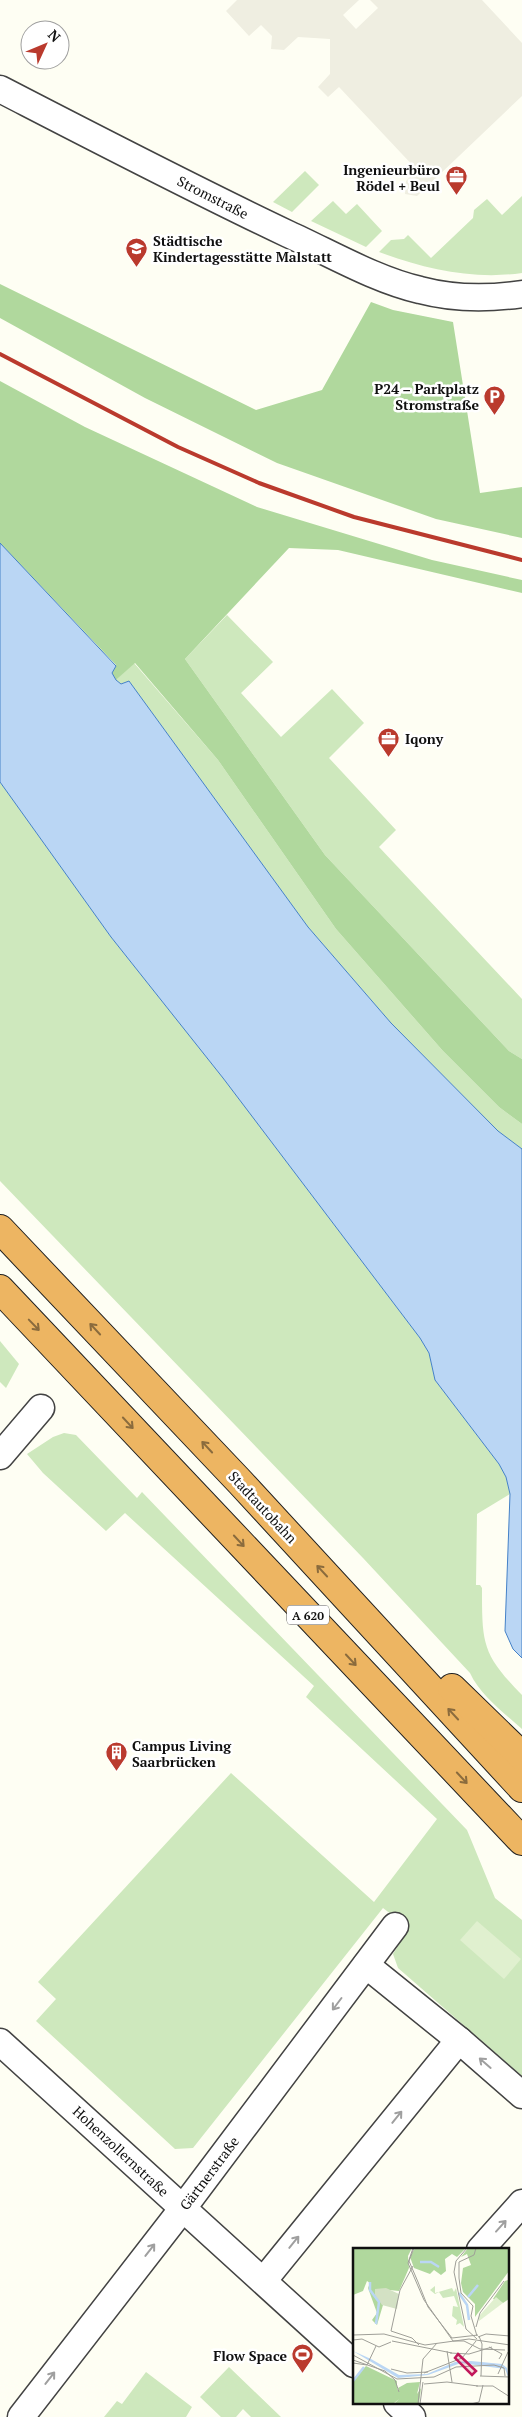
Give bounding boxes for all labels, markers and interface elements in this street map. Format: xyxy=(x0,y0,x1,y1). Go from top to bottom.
north arrow xyxy=(20,20,70,70)
text: N xyxy=(44,25,65,46)
place label: Ingenieurbüro Rödel + Beul xyxy=(343,160,440,195)
office icon: Ingenieurbüro Rödel + Beul xyxy=(444,165,468,196)
street label: Stromstraße xyxy=(174,171,252,223)
place label: Städtische Kindertagesstätte Malstatt xyxy=(153,231,332,266)
school or university icon: Städtische Kindertagesstätte Malstatt xyxy=(125,236,149,267)
place label: P24 – Parkplatz Stromstraße xyxy=(374,379,479,414)
parking icon: P24 – Parkplatz Stromstraße xyxy=(483,384,507,415)
office icon: Iqony xyxy=(377,726,401,757)
place label: Iqony xyxy=(405,729,444,748)
one-way arrow xyxy=(28,1318,40,1331)
one-way arrow xyxy=(89,1322,101,1335)
one-way arrow xyxy=(122,1417,134,1430)
one-way arrow xyxy=(201,1441,213,1453)
street label: Stadtautobahn xyxy=(225,1467,302,1548)
one-way arrow xyxy=(233,1535,245,1548)
one-way arrow xyxy=(316,1564,328,1577)
road number: A 620 xyxy=(287,1606,329,1624)
one-way arrow xyxy=(345,1653,357,1666)
one-way arrow xyxy=(447,1708,459,1721)
place label: Campus Living Saarbrücken xyxy=(132,1736,232,1771)
building icon: Campus Living Saarbrücken xyxy=(104,1741,128,1772)
one-way arrow xyxy=(456,1772,468,1784)
one-way arrow xyxy=(331,1997,342,2010)
one-way arrow xyxy=(479,2057,492,2069)
street label: Hohenzollernstraße xyxy=(69,2102,173,2200)
one-way arrow xyxy=(392,2110,403,2123)
street label: Gärtnerstraße xyxy=(175,2132,243,2214)
one-way arrow xyxy=(495,2220,507,2233)
one-way arrow xyxy=(289,2236,300,2249)
one-way arrow xyxy=(145,2244,156,2257)
inset map xyxy=(353,2248,510,2404)
sports icon: Flow Space xyxy=(291,2343,315,2374)
place label: Flow Space xyxy=(213,2346,287,2365)
one-way arrow xyxy=(45,2372,56,2385)

